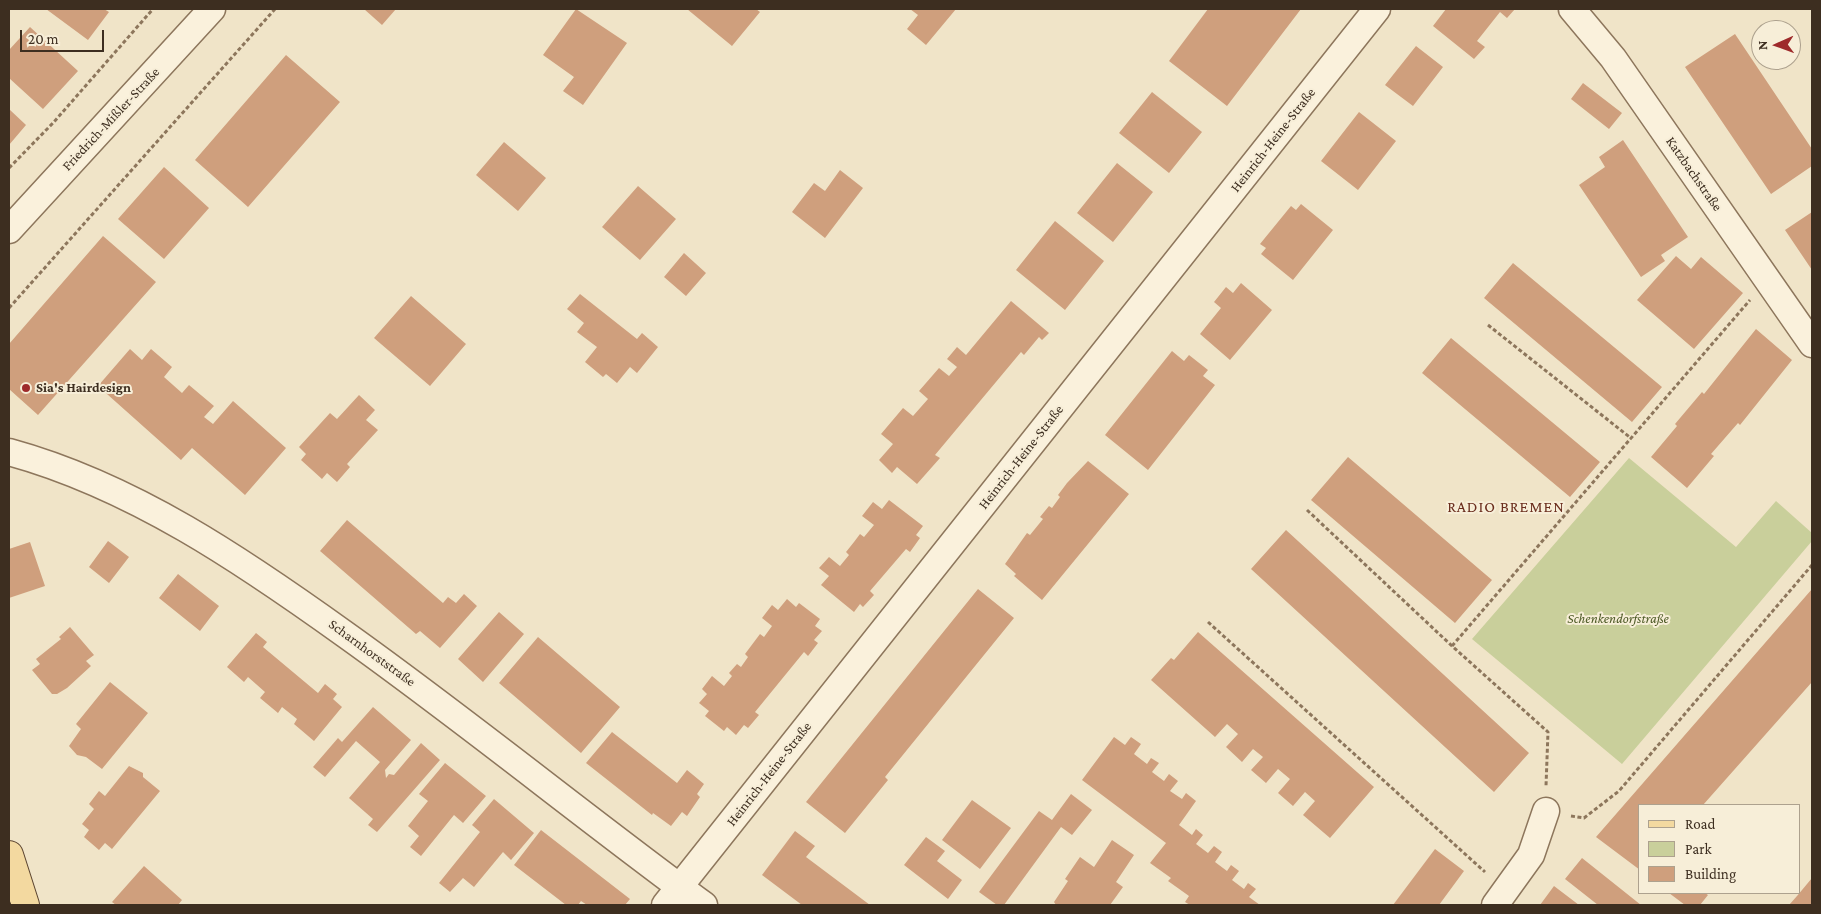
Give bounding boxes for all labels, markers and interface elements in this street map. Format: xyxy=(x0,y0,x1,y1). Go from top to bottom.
scale bar xyxy=(22,20,106,52)
north arrow xyxy=(1751,20,1801,70)
text: 20 m xyxy=(28,31,59,47)
text: N xyxy=(1754,40,1770,51)
street label: Friedrich-Mißler-Straße xyxy=(59,64,163,174)
street label: Heinrich-Heine-Straße xyxy=(1227,84,1319,196)
street label: Katzbachstraße xyxy=(1662,134,1726,214)
place label: Sia's Hairdesign xyxy=(36,380,131,396)
marker: Sia's Hairdesign xyxy=(20,382,32,394)
street label: Heinrich-Heine-Straße xyxy=(975,401,1067,513)
district label: RADIO BREMEN xyxy=(1446,497,1566,517)
park label: Schenkendorfstraße xyxy=(1567,611,1669,627)
street label: Scharnhorststraße xyxy=(325,616,419,690)
street label: Heinrich-Heine-Straße xyxy=(723,718,815,830)
legend xyxy=(1638,804,1801,894)
text: Road xyxy=(1685,816,1715,832)
text: Park xyxy=(1685,841,1712,857)
text: Building xyxy=(1685,866,1736,882)

